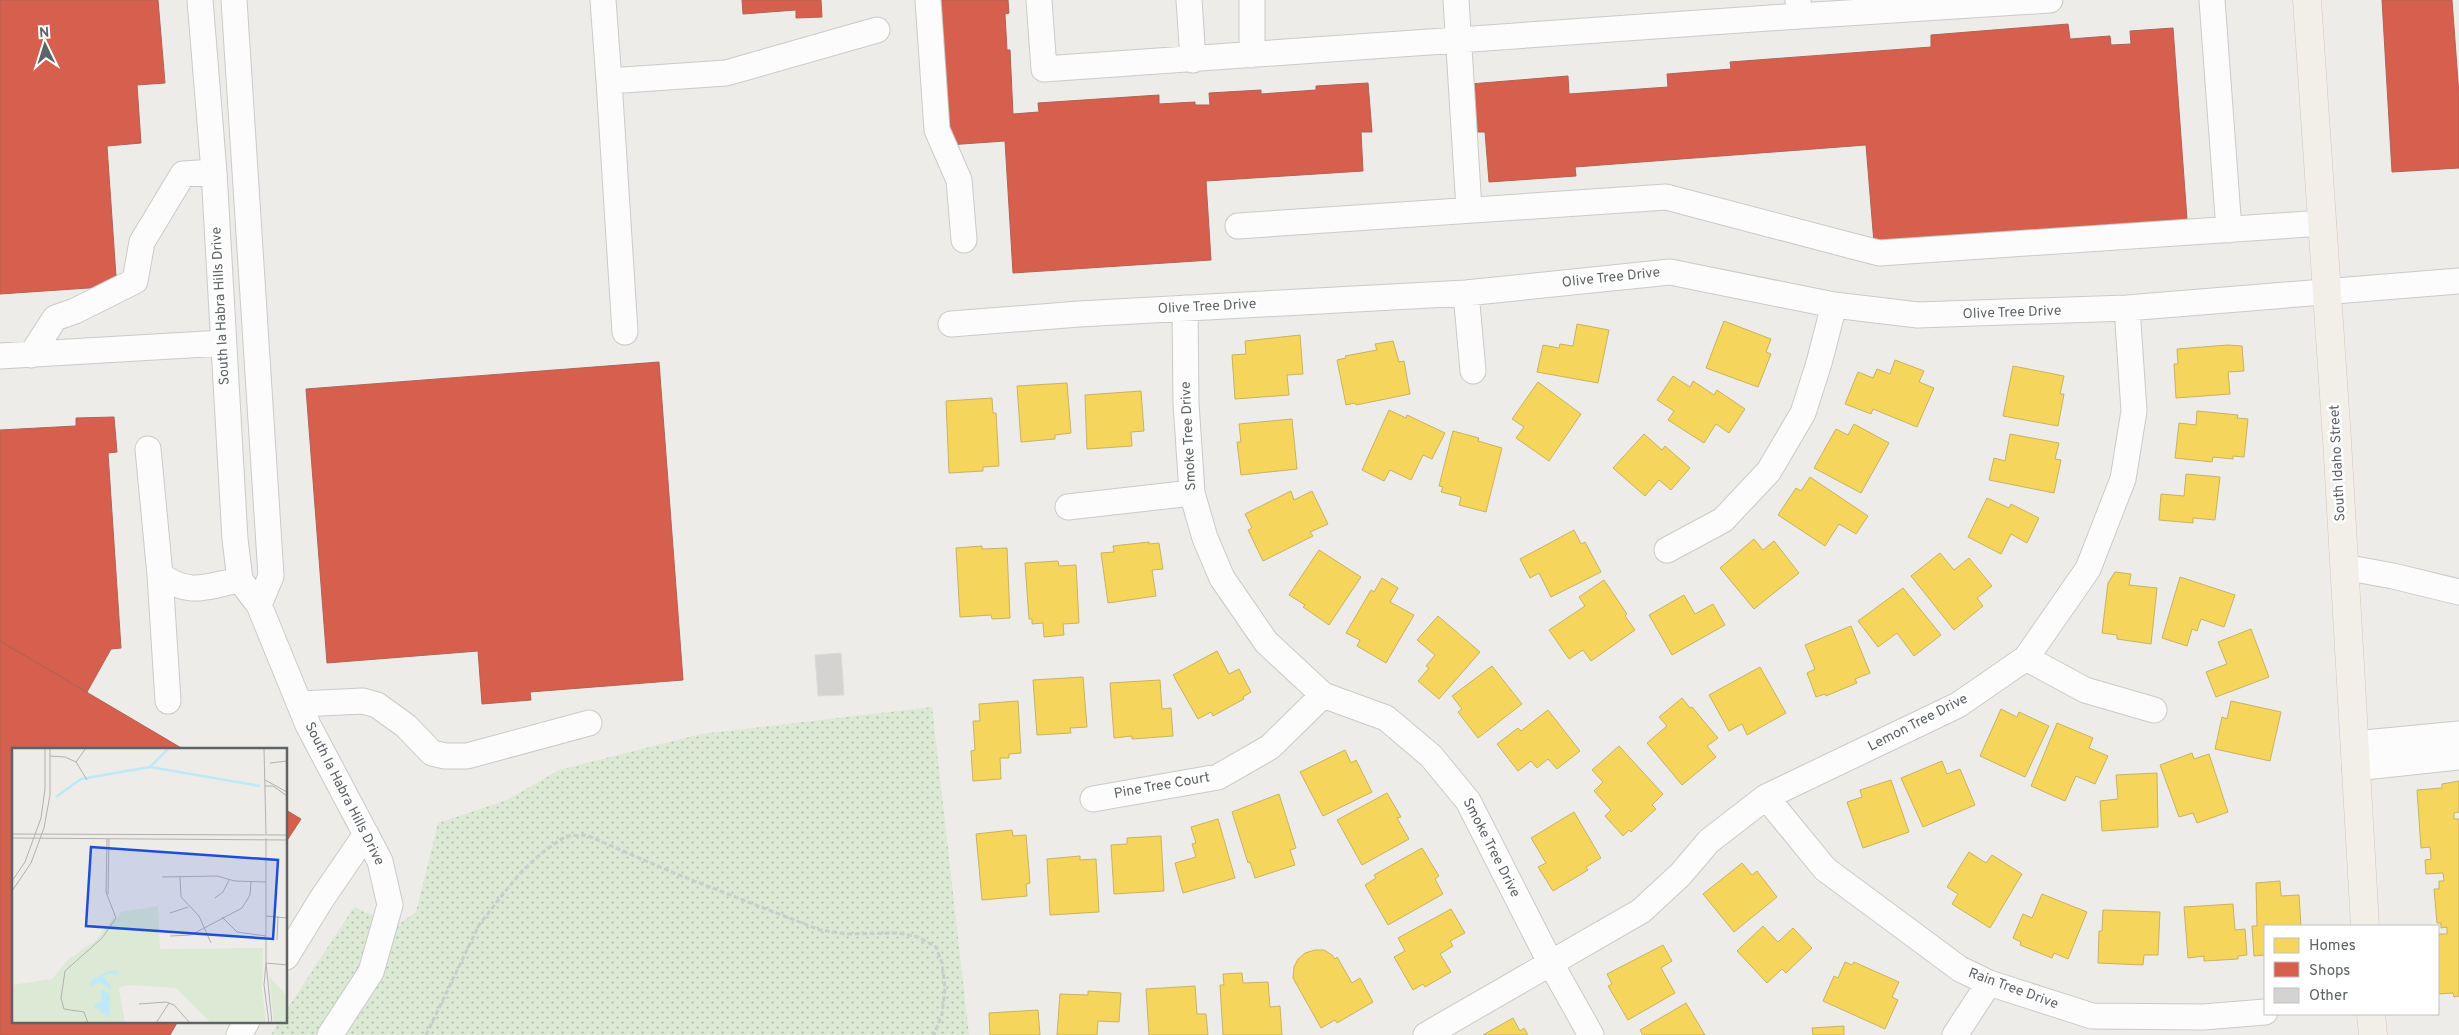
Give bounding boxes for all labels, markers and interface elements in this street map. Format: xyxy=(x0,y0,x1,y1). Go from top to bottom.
north arrow xyxy=(20,20,70,70)
text: N xyxy=(39,25,50,42)
street label: South la Habra Hills Drive xyxy=(208,226,234,386)
street label: Olive Tree Drive xyxy=(1561,264,1661,292)
street label: Olive Tree Drive xyxy=(1157,296,1257,318)
street label: Olive Tree Drive xyxy=(1962,303,2062,323)
street label: Smoke Tree Drive xyxy=(1178,381,1200,491)
street label: South Idaho Street xyxy=(2326,404,2350,522)
street label: Lemon Tree Drive xyxy=(1865,691,1971,755)
street label: South la Habra Hills Drive xyxy=(300,720,388,868)
inset map xyxy=(12,748,288,1022)
street label: Pine Tree Court xyxy=(1113,769,1211,803)
street label: Smoke Tree Drive xyxy=(1459,795,1523,901)
legend xyxy=(2264,925,2439,1015)
text: Homes xyxy=(2309,937,2356,956)
text: Shops xyxy=(2309,962,2350,981)
street label: Rain Tree Drive xyxy=(1966,965,2060,1013)
text: Other xyxy=(2309,987,2348,1006)

